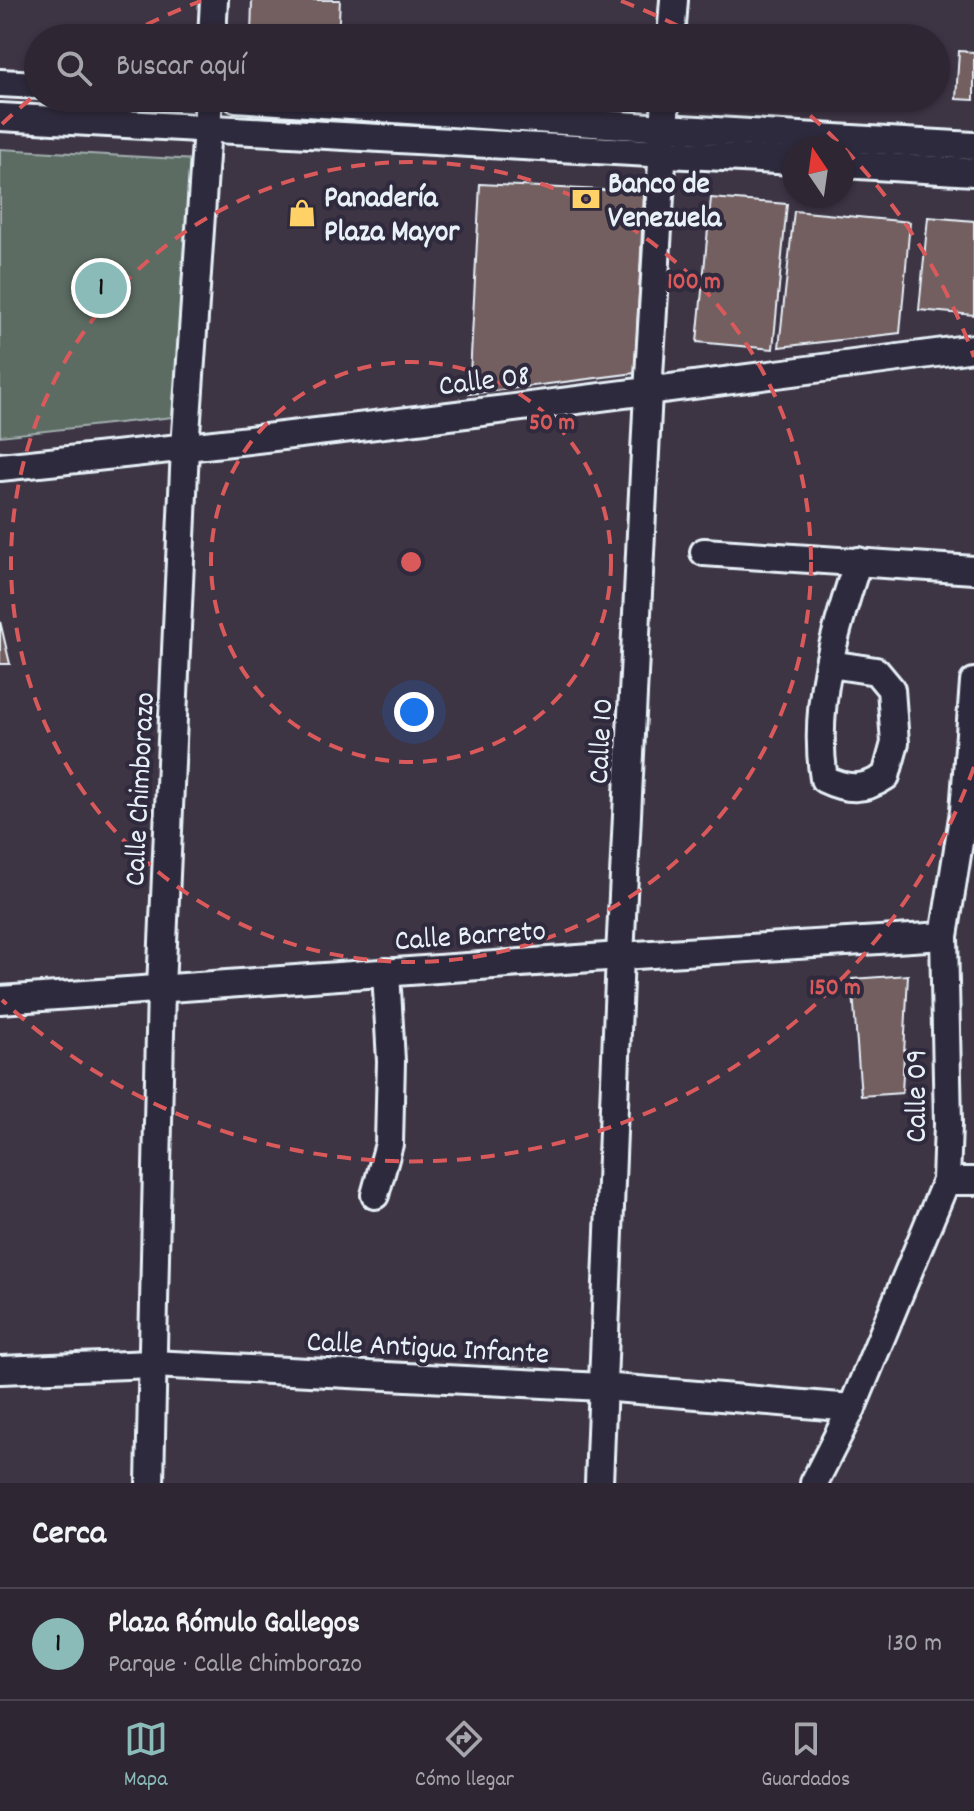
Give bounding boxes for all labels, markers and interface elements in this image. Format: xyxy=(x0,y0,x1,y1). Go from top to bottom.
search box xyxy=(24,24,950,112)
icon: search xyxy=(52,46,96,90)
text: Buscar aquí xyxy=(116,47,246,90)
north arrow xyxy=(782,136,854,208)
place label: Banco de Venezuela xyxy=(608,165,722,242)
place label: Panadería Plaza Mayor xyxy=(324,179,460,256)
bank icon: Banco de Venezuela xyxy=(571,184,601,214)
shop icon: Panadería Plaza Mayor xyxy=(287,198,317,228)
pin: 1 xyxy=(75,258,127,318)
text: 100 m xyxy=(667,266,721,300)
street label: Calle 08 xyxy=(436,357,533,410)
text: 50 m xyxy=(529,407,575,441)
centre of rings xyxy=(397,548,425,576)
street label: Calle Chimborazo xyxy=(116,691,169,887)
your location xyxy=(394,692,434,732)
street label: Calle 10 xyxy=(580,697,627,785)
street label: Calle Barreto xyxy=(393,912,547,965)
text: 150 m xyxy=(809,972,861,1006)
street label: Calle 09 xyxy=(898,1049,941,1143)
street label: Calle Antigua Infante xyxy=(305,1323,550,1378)
text: Cerca xyxy=(32,1511,106,1560)
text: Plaza Rómulo Gallegos xyxy=(108,1604,360,1647)
text: 1 xyxy=(55,1626,61,1663)
text: 130 m xyxy=(887,1626,942,1663)
text: Parque · Calle Chimborazo xyxy=(108,1647,362,1684)
tab: Mapa xyxy=(124,1717,168,1796)
tab: Cómo llegar xyxy=(415,1717,514,1796)
tab: Guardados xyxy=(761,1717,850,1796)

